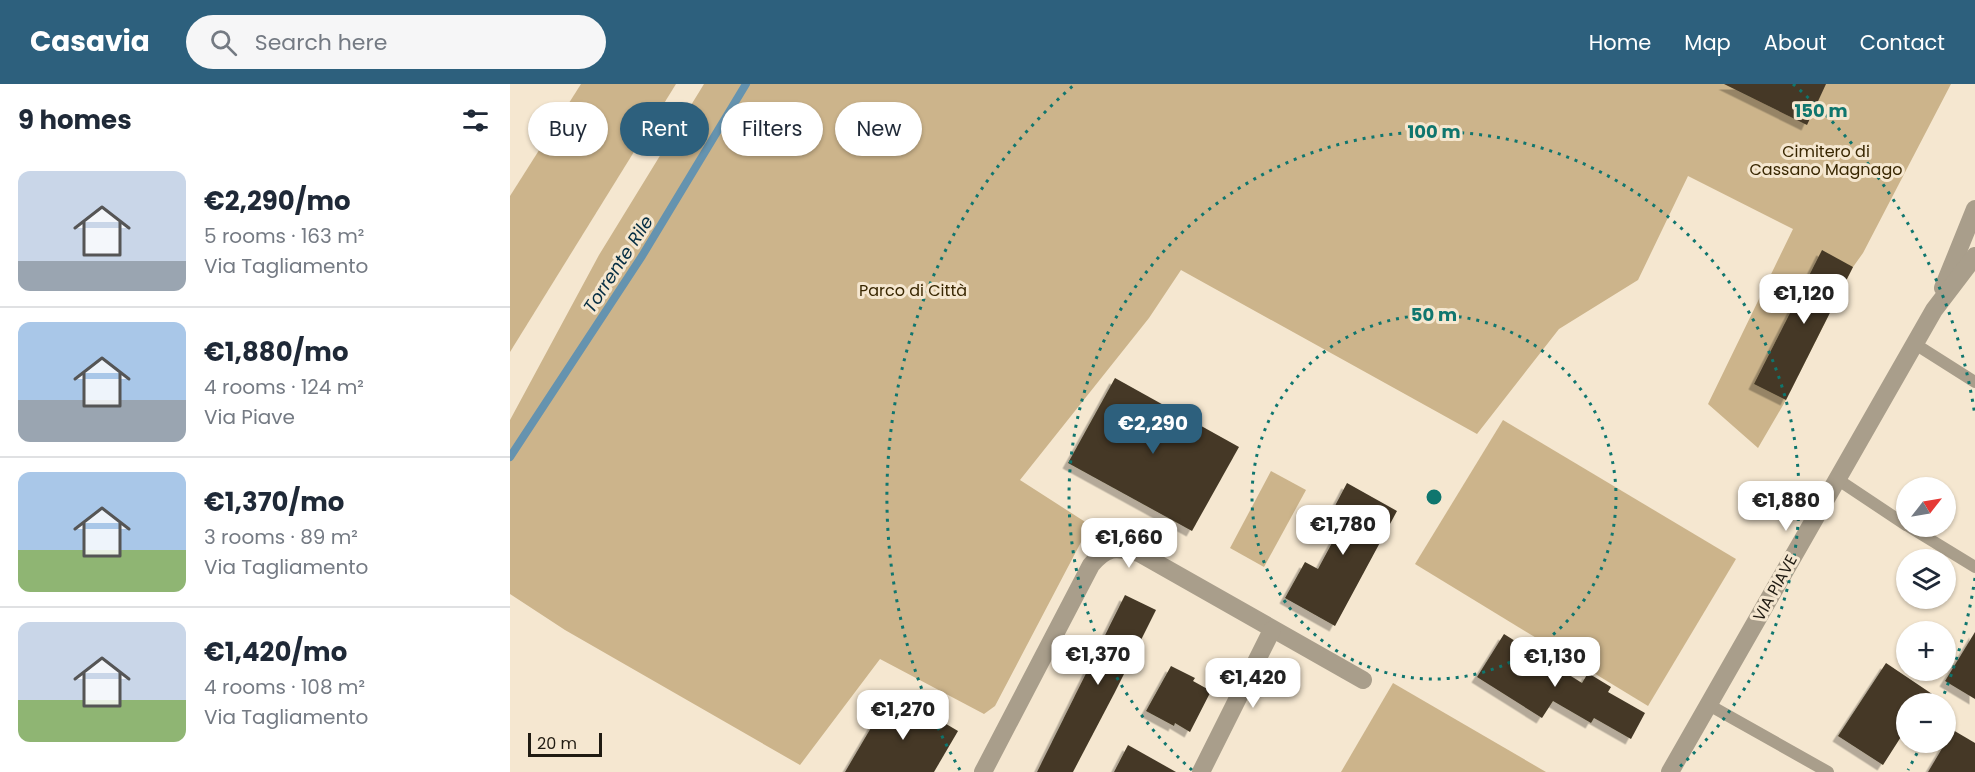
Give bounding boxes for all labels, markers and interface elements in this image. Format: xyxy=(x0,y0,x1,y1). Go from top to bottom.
search box xyxy=(186,15,606,69)
text: Casavia xyxy=(30,22,150,61)
icon: search xyxy=(207,26,240,59)
text: Search here xyxy=(255,27,387,58)
text: Home xyxy=(1589,28,1651,57)
text: Map xyxy=(1684,28,1731,57)
text: About xyxy=(1764,28,1827,57)
text: Contact xyxy=(1860,28,1945,57)
text: 150 m xyxy=(1794,98,1848,123)
text: 9 homes xyxy=(18,102,132,138)
chip: Buy xyxy=(528,102,608,156)
chip: Rent xyxy=(620,102,709,156)
chip: Filters xyxy=(721,102,823,156)
chip: New xyxy=(835,102,922,156)
icon: filters xyxy=(459,104,492,137)
text: 100 m xyxy=(1407,119,1461,144)
park label: Cimitero di Cassano Magnago xyxy=(1750,140,1902,181)
text: €2,290/mo xyxy=(204,183,351,219)
icon: home xyxy=(66,195,138,267)
water label: Torrente Rile xyxy=(577,210,659,318)
text: 5 rooms · 163 m² xyxy=(204,222,364,250)
text: Via Tagliamento xyxy=(204,252,368,280)
pin: €1,120 xyxy=(1755,274,1853,325)
park label: Parco di Città xyxy=(859,279,967,302)
text: €1,120 xyxy=(1773,279,1835,307)
text: 50 m xyxy=(1411,302,1457,327)
text: €1,880/mo xyxy=(204,334,348,370)
icon: home xyxy=(66,346,138,418)
text: 4 rooms · 124 m² xyxy=(204,373,364,401)
text: Via Piave xyxy=(204,403,295,431)
pin: €2,290 xyxy=(1104,404,1202,455)
text: €2,290 xyxy=(1118,409,1188,437)
north arrow xyxy=(1896,477,1956,537)
map controls xyxy=(1896,477,1956,753)
pin: €1,880 xyxy=(1737,481,1835,532)
text: €1,370/mo xyxy=(204,484,344,520)
text: €1,880 xyxy=(1752,486,1820,514)
centre of rings xyxy=(1424,487,1444,507)
icon: home xyxy=(66,496,138,568)
pin: €1,780 xyxy=(1294,505,1392,556)
text: €1,780 xyxy=(1310,510,1376,538)
pin: €1,660 xyxy=(1080,518,1178,569)
text: 3 rooms · 89 m² xyxy=(204,523,358,551)
text: €1,660 xyxy=(1095,523,1163,551)
button: layers xyxy=(1896,549,1956,609)
street label: VIA PIAVE xyxy=(1747,551,1803,625)
text: Via Tagliamento xyxy=(204,553,368,581)
button: + xyxy=(1896,621,1956,681)
text: €1,420/mo xyxy=(204,634,347,670)
pin: €1,370 xyxy=(1049,635,1147,686)
pin: €1,130 xyxy=(1506,637,1604,688)
text: €1,370 xyxy=(1065,640,1131,668)
text: €1,130 xyxy=(1524,642,1586,670)
icon: home xyxy=(66,646,138,718)
pin: €1,420 xyxy=(1204,658,1302,709)
text: €1,420 xyxy=(1219,663,1287,691)
text: 4 rooms · 108 m² xyxy=(204,673,365,701)
pin: €1,270 xyxy=(854,690,952,741)
button: − xyxy=(1896,693,1956,753)
text: €1,270 xyxy=(871,695,935,723)
text: Via Tagliamento xyxy=(204,703,368,731)
scale bar xyxy=(528,730,602,758)
text: 20 m xyxy=(537,732,577,755)

